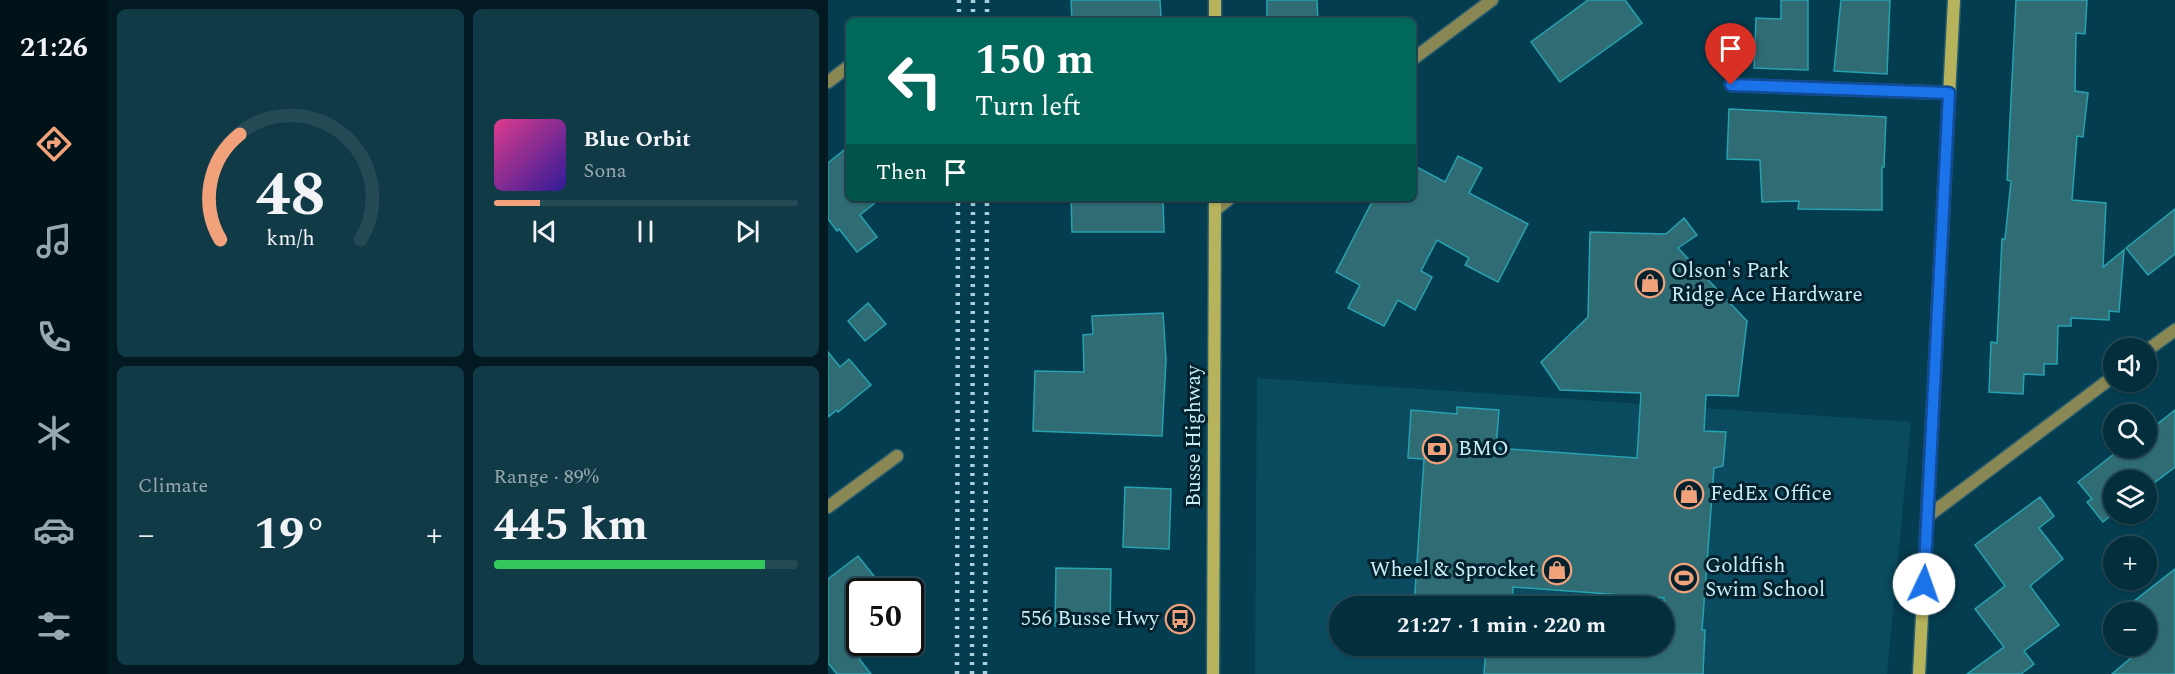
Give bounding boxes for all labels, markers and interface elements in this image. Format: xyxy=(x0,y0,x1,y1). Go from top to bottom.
pin xyxy=(1705,23,1756,85)
text: 21:26 xyxy=(20,27,88,69)
text: 150 m xyxy=(975,29,1094,92)
icon: arrive xyxy=(1714,32,1747,65)
icon: left xyxy=(876,42,954,120)
text: Turn left xyxy=(975,86,1081,128)
icon: directions xyxy=(33,123,75,165)
text: Blue Orbit xyxy=(584,123,691,156)
text: 48 xyxy=(255,148,325,243)
text: Sona xyxy=(584,156,627,186)
text: Then xyxy=(876,156,927,189)
icon: arrive xyxy=(939,156,972,189)
icon: previous xyxy=(528,215,561,248)
icon: pause xyxy=(629,215,662,248)
icon: next xyxy=(731,215,764,248)
icon: music xyxy=(33,220,75,262)
text: km/h xyxy=(266,223,314,256)
place label: Olson's Park Ridge Ace Hardware xyxy=(1671,255,1863,311)
shop icon: Olson's Park Ridge Ace Hardware xyxy=(1634,267,1666,299)
icon: phone xyxy=(33,316,75,358)
map controls xyxy=(2103,338,2157,656)
button: sound xyxy=(2103,338,2157,392)
street label: Busse Highway xyxy=(1178,364,1210,507)
button: search xyxy=(2103,404,2157,458)
icon: climate xyxy=(33,412,75,454)
bank icon: BMO xyxy=(1421,433,1453,465)
place label: BMO xyxy=(1458,433,1509,465)
text: Range · 89% xyxy=(494,462,599,492)
button: layers xyxy=(2103,470,2157,524)
text: Climate xyxy=(138,471,208,501)
shop icon: FedEx Office xyxy=(1673,478,1705,510)
place label: FedEx Office xyxy=(1710,478,1832,510)
text: 445 km xyxy=(494,491,648,560)
text: 19° xyxy=(254,500,327,569)
icon: car xyxy=(33,509,75,551)
text: − xyxy=(138,510,155,560)
text: + xyxy=(426,510,443,560)
button: + xyxy=(2103,536,2157,590)
place label: Goldfish Swim School xyxy=(1705,550,1825,606)
position arrow xyxy=(1892,552,1956,616)
place label: Wheel & Sprocket xyxy=(1370,554,1536,586)
shop icon: Wheel & Sprocket xyxy=(1541,554,1573,586)
sports icon: Goldfish Swim School xyxy=(1668,562,1700,594)
speed limit sign: 50 xyxy=(846,578,924,656)
button: − xyxy=(2103,602,2157,656)
place label: 556 Busse Hwy xyxy=(1020,603,1160,635)
bus stop icon: 556 Busse Hwy xyxy=(1164,603,1196,635)
icon: filters xyxy=(33,605,75,647)
text: 21:27 · 1 min · 220 m xyxy=(1397,609,1606,642)

